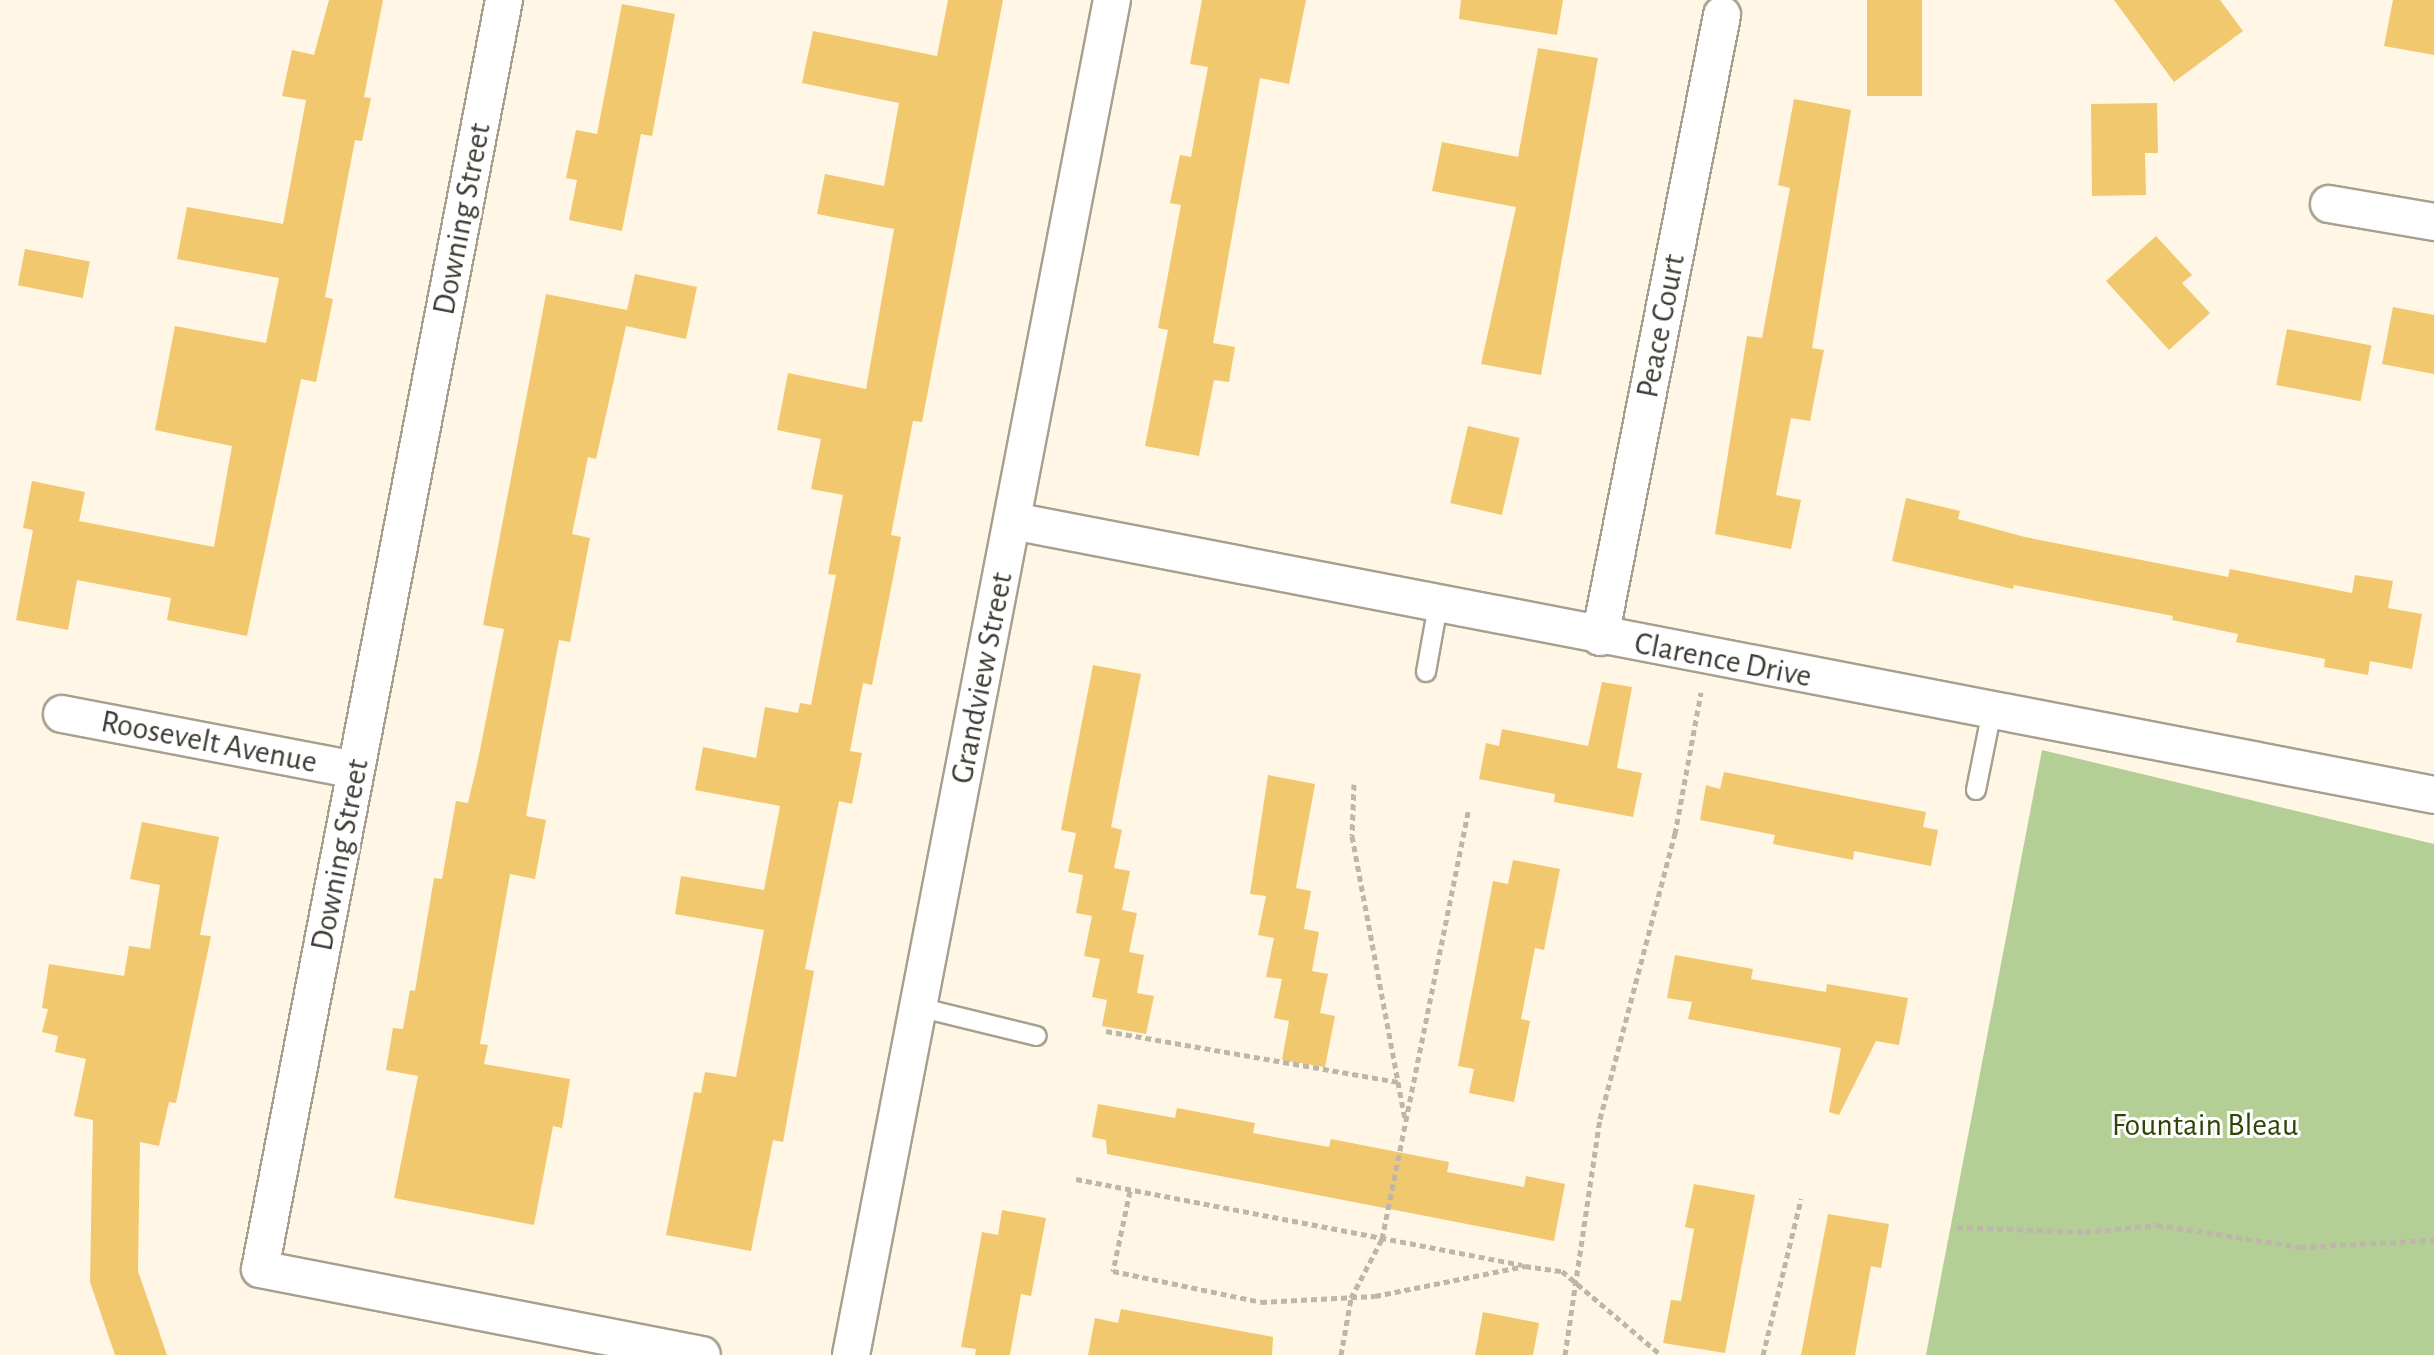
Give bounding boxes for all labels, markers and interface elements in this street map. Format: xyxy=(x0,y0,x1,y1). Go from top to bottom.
street label: Downing Street xyxy=(425,120,499,318)
street label: Peace Court xyxy=(1628,251,1694,401)
street label: Grandview Street xyxy=(943,569,1021,787)
street label: Clarence Drive xyxy=(1631,624,1815,696)
street label: Roosevelt Avenue xyxy=(98,702,320,782)
street label: Downing Street xyxy=(303,756,377,954)
park label: Fountain Bleau xyxy=(2112,1106,2298,1144)

